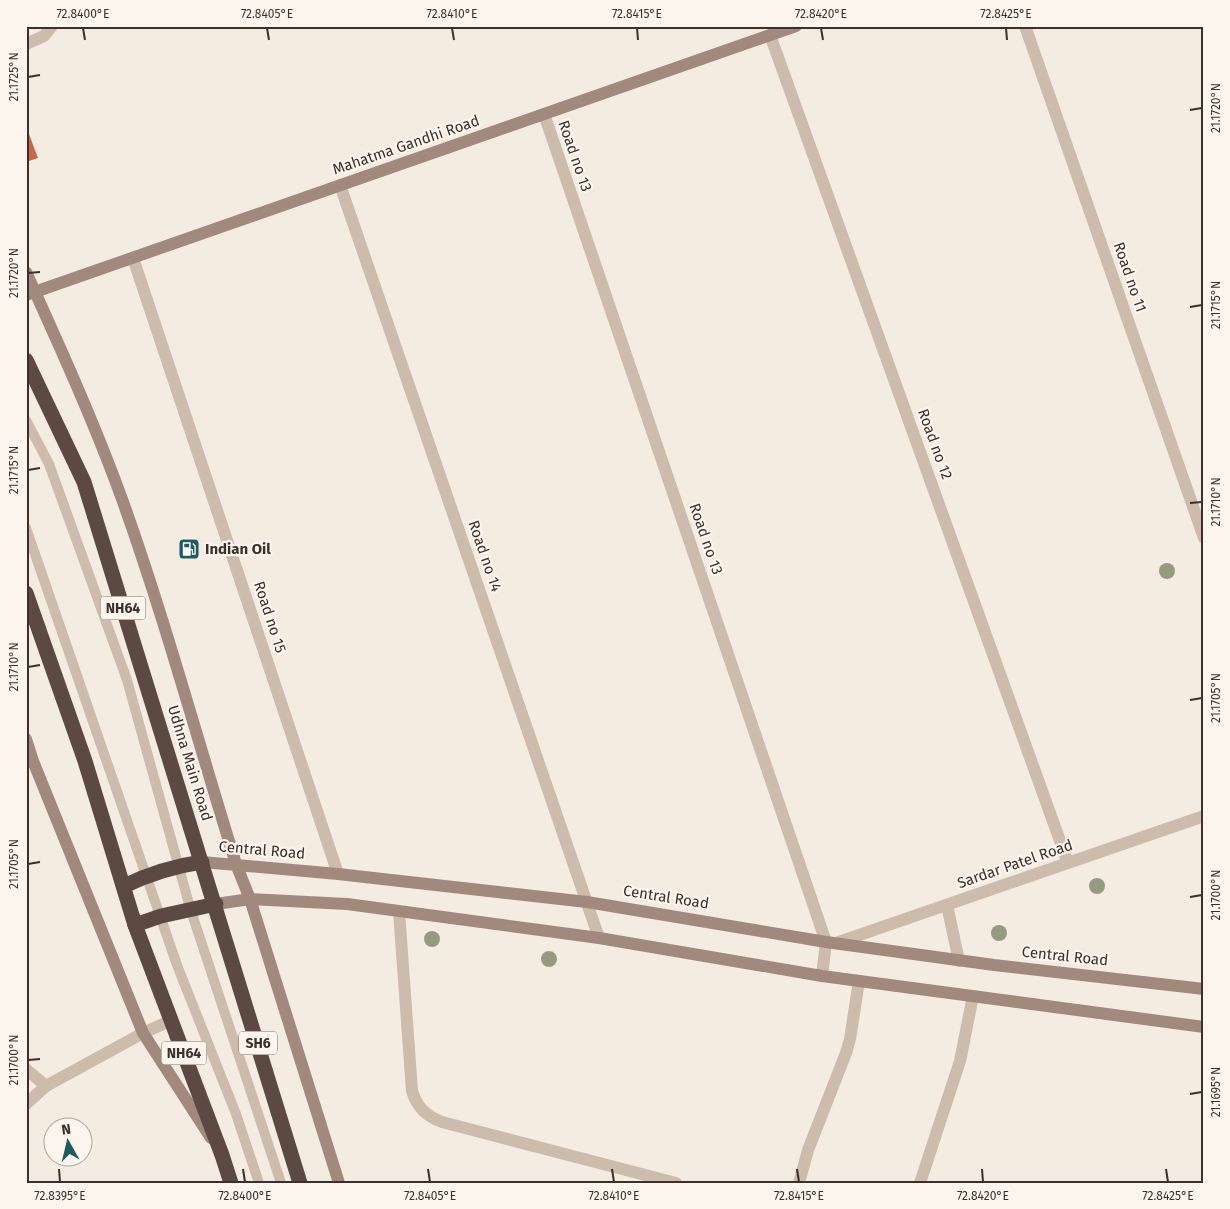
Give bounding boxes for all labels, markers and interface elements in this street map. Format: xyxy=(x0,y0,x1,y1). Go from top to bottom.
text: 72.8400°E xyxy=(56,7,110,21)
text: 72.8405°E xyxy=(241,7,293,21)
text: 72.8410°E xyxy=(427,7,477,21)
text: 72.8415°E xyxy=(612,7,662,21)
text: 72.8420°E xyxy=(795,7,847,21)
text: 72.8425°E xyxy=(980,7,1032,21)
text: 21.1725°N xyxy=(7,52,21,102)
text: 21.1720°N xyxy=(1209,83,1223,133)
street label: Mahatma Gandhi Road xyxy=(330,111,482,179)
street label: Road no 13 xyxy=(554,118,596,194)
street label: Road no 11 xyxy=(1110,240,1150,314)
text: 21.1720°N xyxy=(7,248,21,298)
text: 21.1715°N xyxy=(1209,281,1223,329)
street label: Road no 12 xyxy=(914,406,956,482)
text: 21.1715°N xyxy=(7,446,21,494)
text: 21.1710°N xyxy=(1209,477,1223,527)
street label: Road no 13 xyxy=(685,501,727,577)
street label: Road no 14 xyxy=(464,518,506,594)
fuel station icon: Indian Oil xyxy=(177,537,201,561)
place label: Indian Oil xyxy=(205,540,271,558)
street label: Road no 15 xyxy=(250,579,290,655)
road number: NH64 xyxy=(100,596,146,620)
text: 21.1710°N xyxy=(7,642,21,692)
text: 21.1705°N xyxy=(1209,673,1223,723)
street label: Udhna Main Road xyxy=(164,703,216,823)
street label: Sardar Patel Road xyxy=(955,836,1075,892)
street label: Central Road xyxy=(218,837,306,863)
text: 21.1705°N xyxy=(7,839,21,889)
text: 21.1700°N xyxy=(1209,870,1223,920)
street label: Central Road xyxy=(622,881,710,913)
street label: Central Road xyxy=(1021,943,1109,969)
road number: SH6 xyxy=(239,1032,277,1054)
text: 21.1700°N xyxy=(7,1035,21,1085)
road number: NH64 xyxy=(162,1042,206,1064)
text: 21.1695°N xyxy=(1209,1067,1223,1117)
north arrow xyxy=(42,1116,92,1166)
text: N xyxy=(60,1121,72,1139)
text: 72.8395°E xyxy=(34,1189,86,1203)
text: 72.8400°E xyxy=(218,1189,272,1203)
text: 72.8405°E xyxy=(404,1189,456,1203)
text: 72.8410°E xyxy=(589,1189,639,1203)
text: 72.8415°E xyxy=(774,1189,824,1203)
text: 72.8420°E xyxy=(957,1189,1009,1203)
text: 72.8425°E xyxy=(1142,1189,1194,1203)

